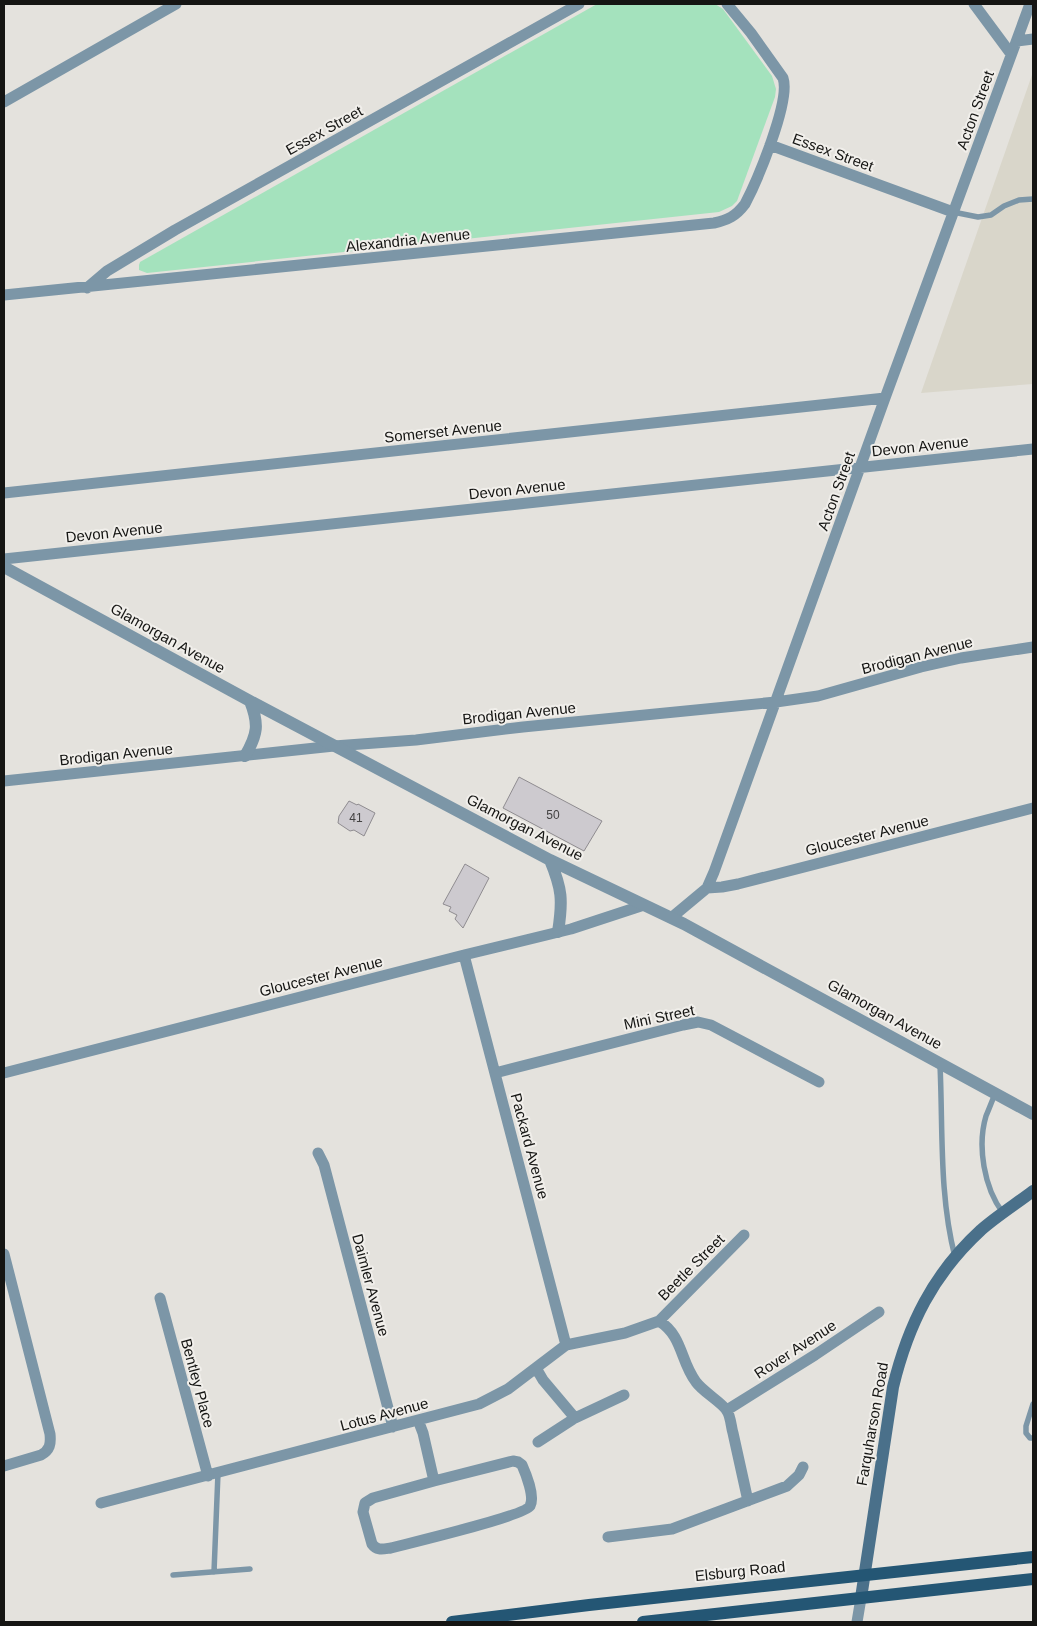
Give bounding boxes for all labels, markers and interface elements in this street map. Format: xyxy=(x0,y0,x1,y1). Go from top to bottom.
street label: Acton Street xyxy=(953,68,997,152)
street label: Essex Street xyxy=(283,102,366,158)
street label: Essex Street xyxy=(790,129,877,175)
street label: Alexandria Avenue xyxy=(345,225,471,255)
street label: Somerset Avenue xyxy=(383,416,503,446)
street label: Devon Avenue xyxy=(871,432,969,460)
street label: Acton Street xyxy=(814,449,858,533)
street label: Devon Avenue xyxy=(468,475,566,503)
street label: Devon Avenue xyxy=(65,518,163,546)
street label: Glamorgan Avenue xyxy=(108,600,228,676)
street label: Brodigan Avenue xyxy=(860,633,974,677)
street label: Brodigan Avenue xyxy=(461,699,577,727)
street label: Brodigan Avenue xyxy=(58,740,174,768)
street label: Glamorgan Avenue xyxy=(464,790,586,864)
house number: 50 xyxy=(546,808,560,822)
house number: 41 xyxy=(349,811,363,825)
street label: Gloucester Avenue xyxy=(804,811,930,859)
street label: Gloucester Avenue xyxy=(258,952,384,1000)
street label: Glamorgan Avenue xyxy=(825,976,945,1052)
street label: Mini Street xyxy=(622,1001,697,1033)
street label: Packard Avenue xyxy=(508,1091,552,1201)
street label: Beetle Street xyxy=(654,1230,728,1304)
street label: Daimler Avenue xyxy=(349,1232,393,1338)
street label: Rover Avenue xyxy=(751,1316,839,1382)
street label: Bentley Place xyxy=(178,1336,218,1430)
street label: Farquharson Road xyxy=(853,1361,891,1487)
street label: Lotus Avenue xyxy=(338,1394,430,1434)
street label: Elsburg Road xyxy=(694,1558,786,1584)

